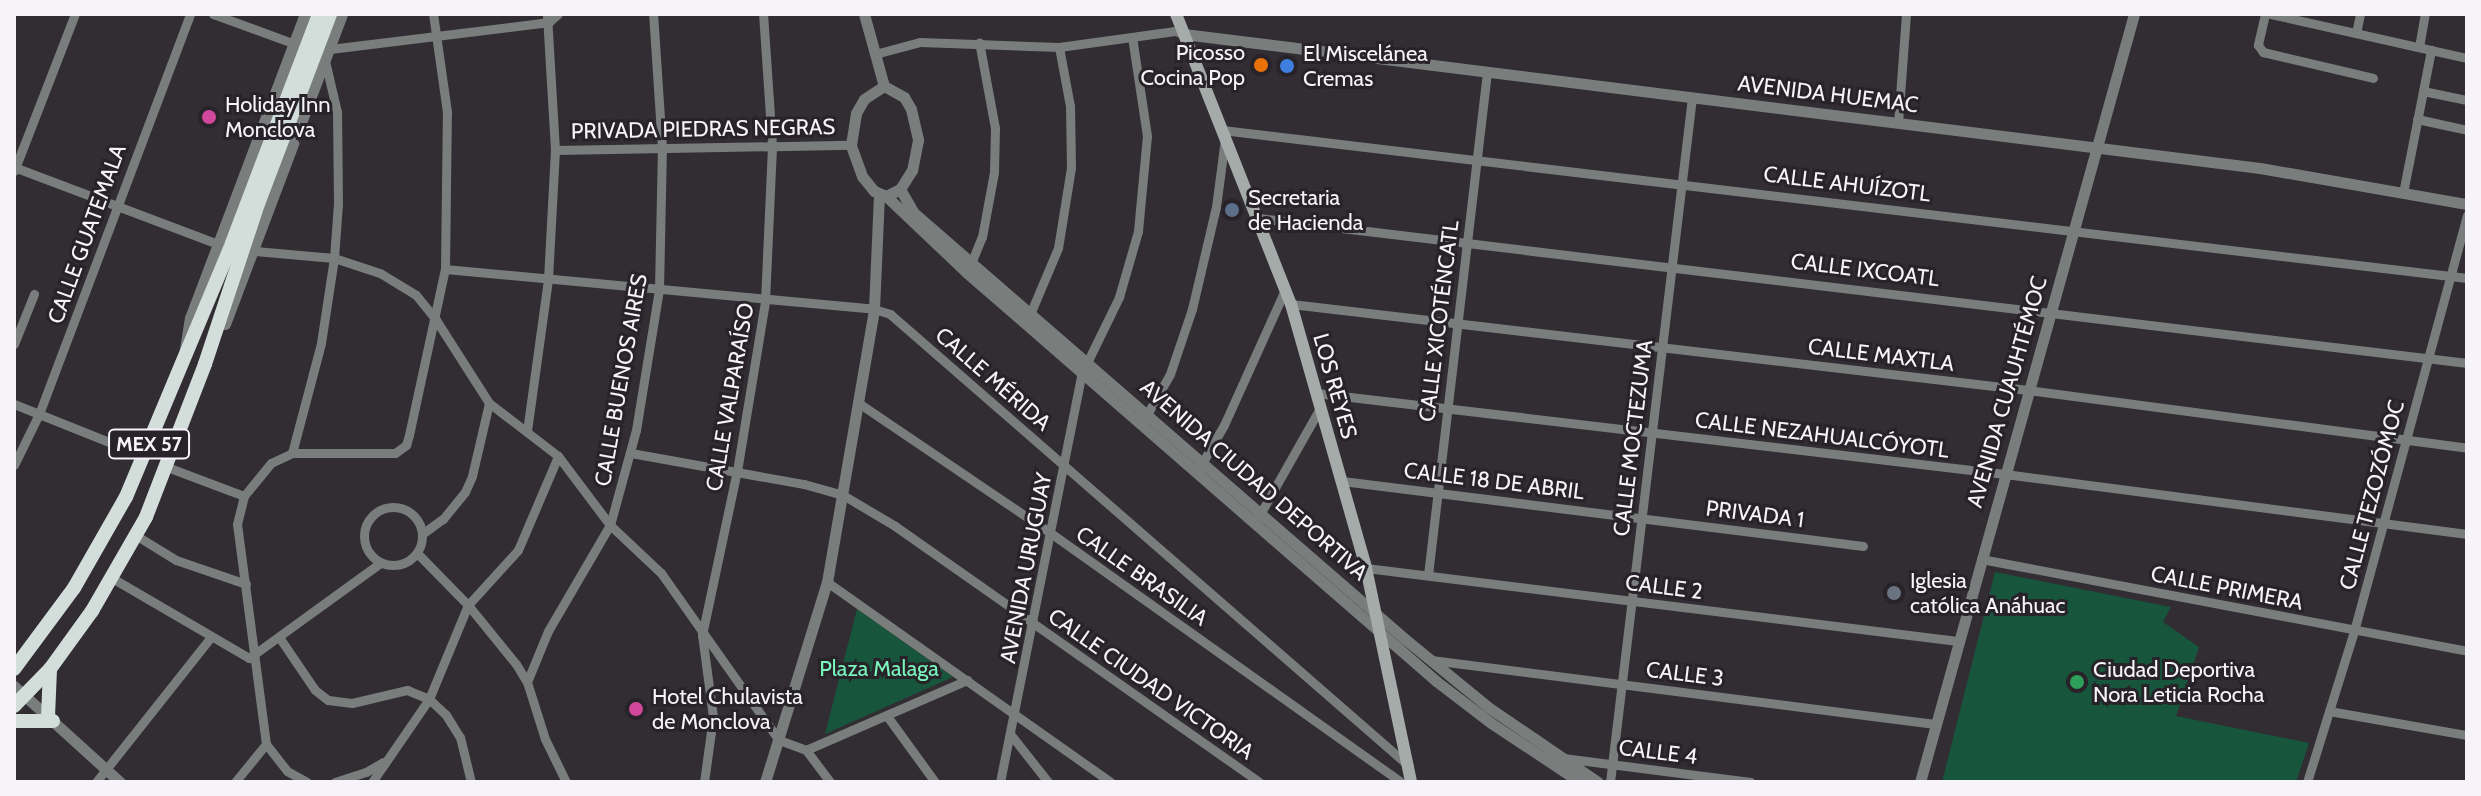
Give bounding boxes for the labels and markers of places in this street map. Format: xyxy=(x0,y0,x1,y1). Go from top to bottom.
place label: Picosso Cocina Pop xyxy=(1141,39,1245,90)
place label: El Miscelánea Cremas xyxy=(1303,40,1428,92)
marker: Picosso Cocina Pop xyxy=(1252,56,1270,74)
marker: El Miscelánea Cremas xyxy=(1278,57,1296,75)
place label: Holiday Inn Monclova xyxy=(225,91,331,142)
marker: Holiday Inn Monclova xyxy=(200,108,218,126)
place label: Secretaria de Hacienda xyxy=(1248,184,1363,236)
marker: Secretaria de Hacienda xyxy=(1223,201,1241,219)
place label: Iglesia católica Anáhuac xyxy=(1910,567,2066,618)
marker: Iglesia católica Anáhuac xyxy=(1885,584,1903,602)
place label: Ciudad Deportiva Nora Leticia Rocha xyxy=(2093,656,2264,708)
marker: Ciudad Deportiva Nora Leticia Rocha xyxy=(2068,673,2086,691)
place label: Hotel Chulavista de Monclova xyxy=(652,683,803,734)
marker: Hotel Chulavista de Monclova xyxy=(627,700,645,718)

